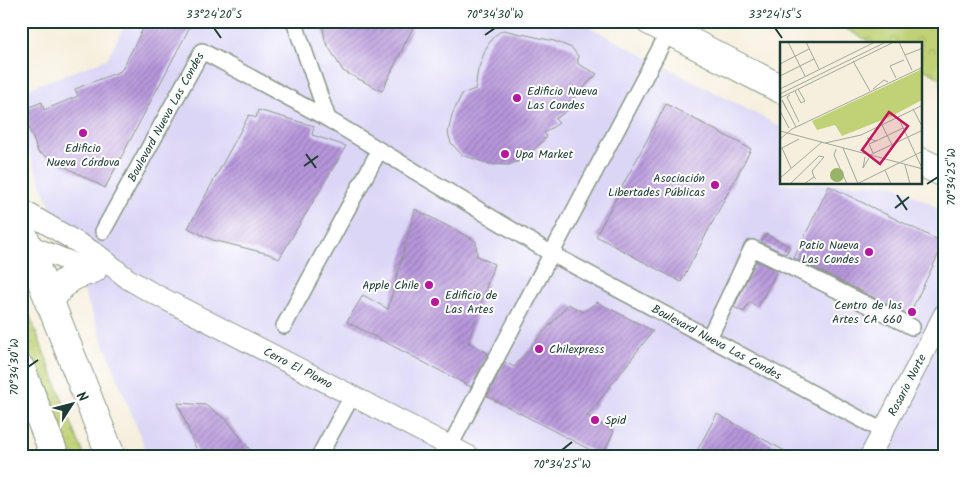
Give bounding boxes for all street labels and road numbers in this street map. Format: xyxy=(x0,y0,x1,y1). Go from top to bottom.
street label: Boulevard Nueva Las Condes xyxy=(123,49,209,186)
street label: Boulevard Nueva Las Condes xyxy=(648,300,785,385)
street label: Cerro El Plomo xyxy=(260,343,336,394)
street label: Rosario Norte xyxy=(883,350,932,420)

